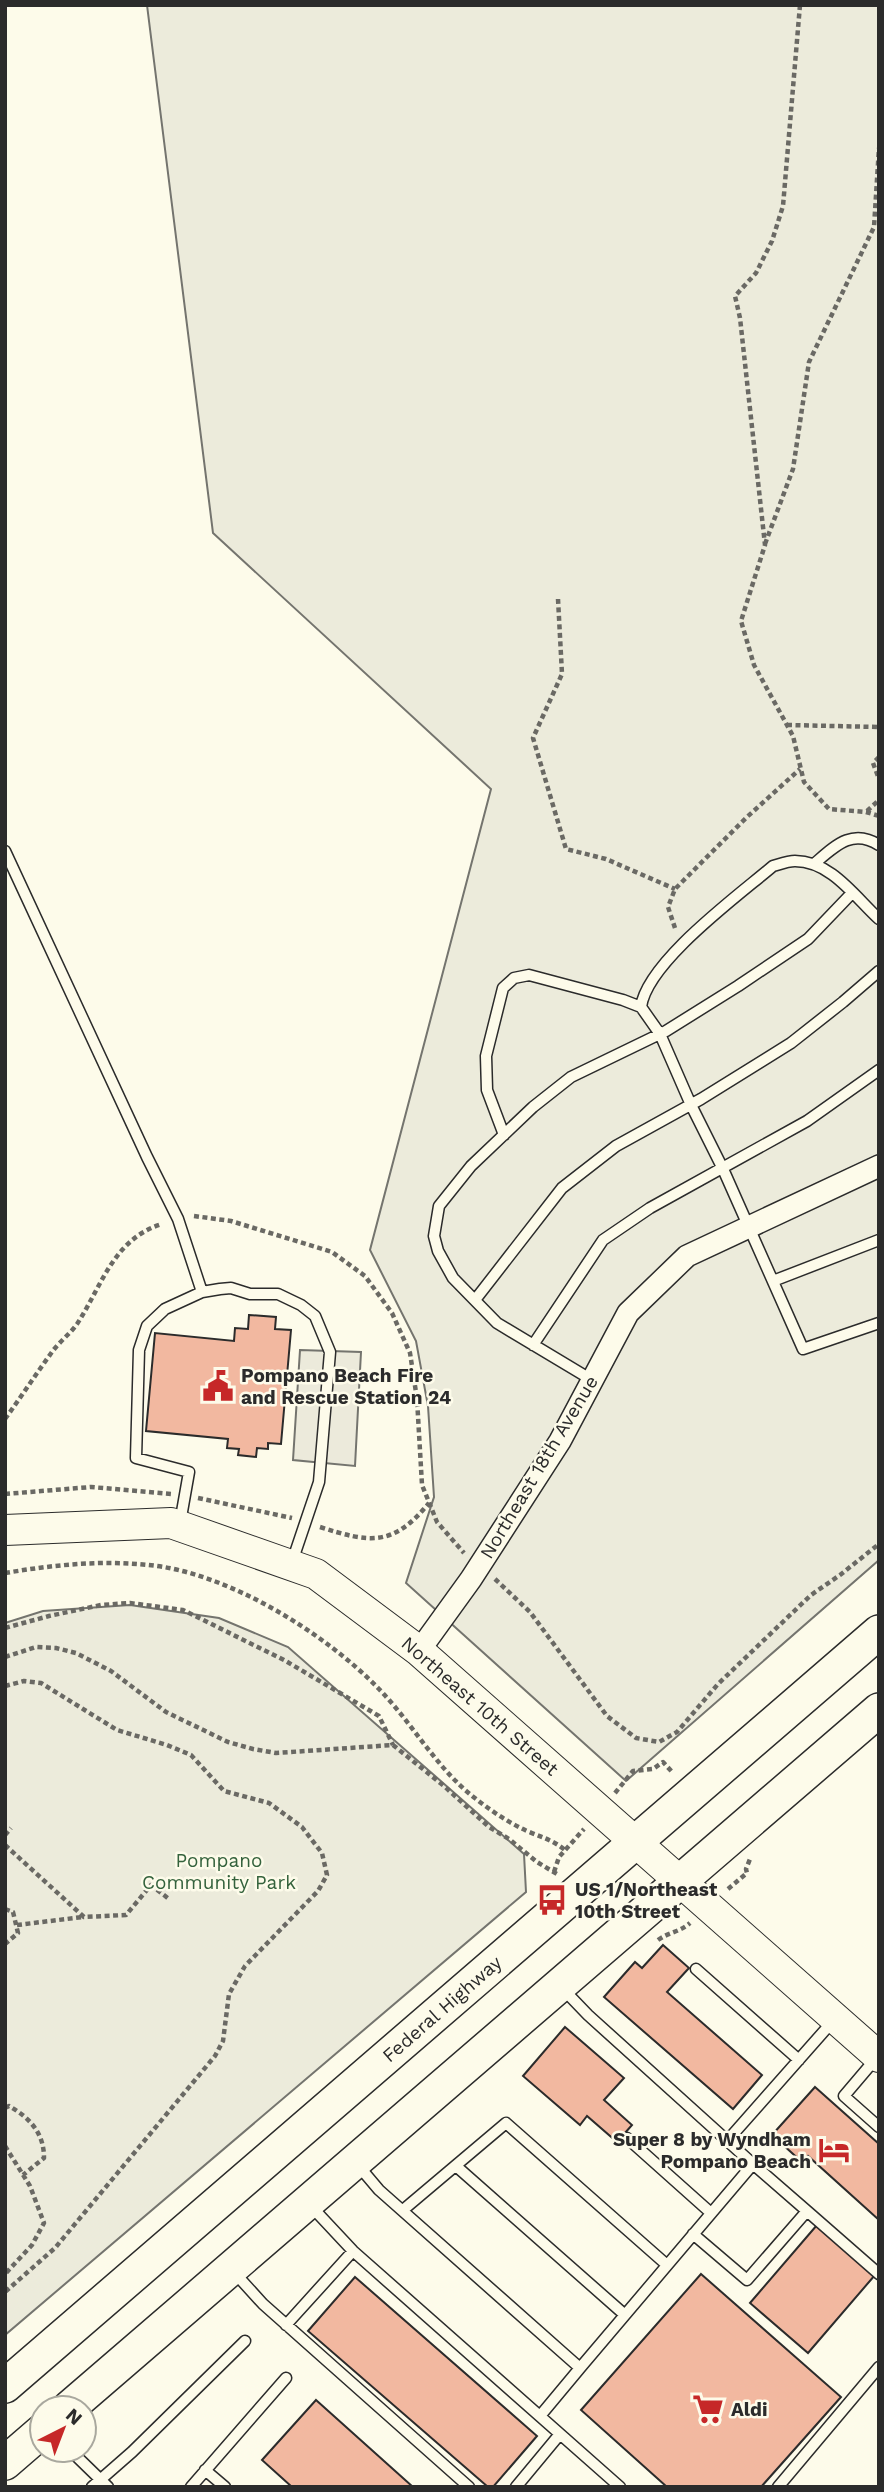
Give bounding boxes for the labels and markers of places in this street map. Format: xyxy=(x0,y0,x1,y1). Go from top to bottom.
place label: Pompano Beach Fire and Rescue Station 24 xyxy=(241,1364,451,1409)
public building icon: Pompano Beach Fire and Rescue Station 24 xyxy=(201,1369,235,1403)
place label: US 1/Northeast 10th Street xyxy=(575,1878,718,1923)
bus stop icon: US 1/Northeast 10th Street xyxy=(535,1883,569,1917)
place label: Super 8 by Wyndham Pompano Beach xyxy=(613,2128,811,2173)
hotel icon: Super 8 by Wyndham Pompano Beach xyxy=(817,2133,851,2167)
supermarket icon: Aldi xyxy=(691,2392,725,2426)
place label: Aldi xyxy=(731,2398,768,2421)

